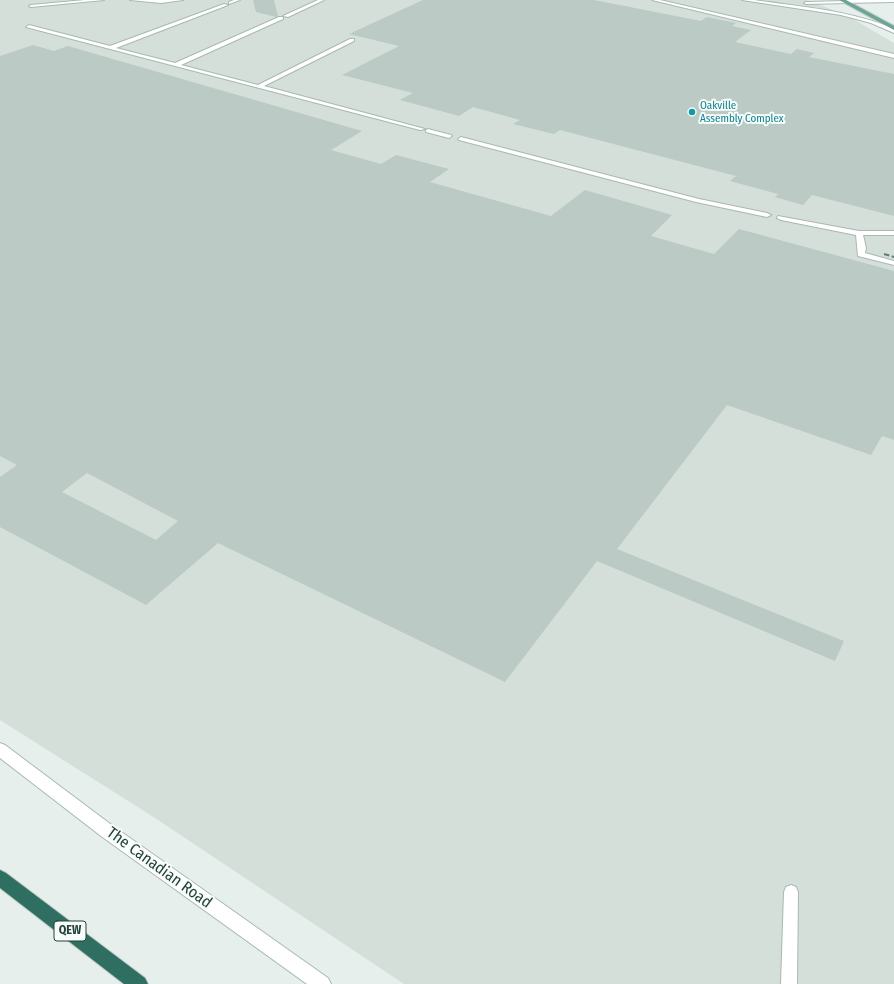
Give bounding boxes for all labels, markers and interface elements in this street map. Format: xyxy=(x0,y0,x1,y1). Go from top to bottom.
place label: Oakville Assembly Complex xyxy=(700,99,784,125)
marker: Oakville Assembly Complex xyxy=(687,107,697,117)
street label: The Canadian Road xyxy=(103,823,215,913)
road number: QEW xyxy=(54,921,86,941)

